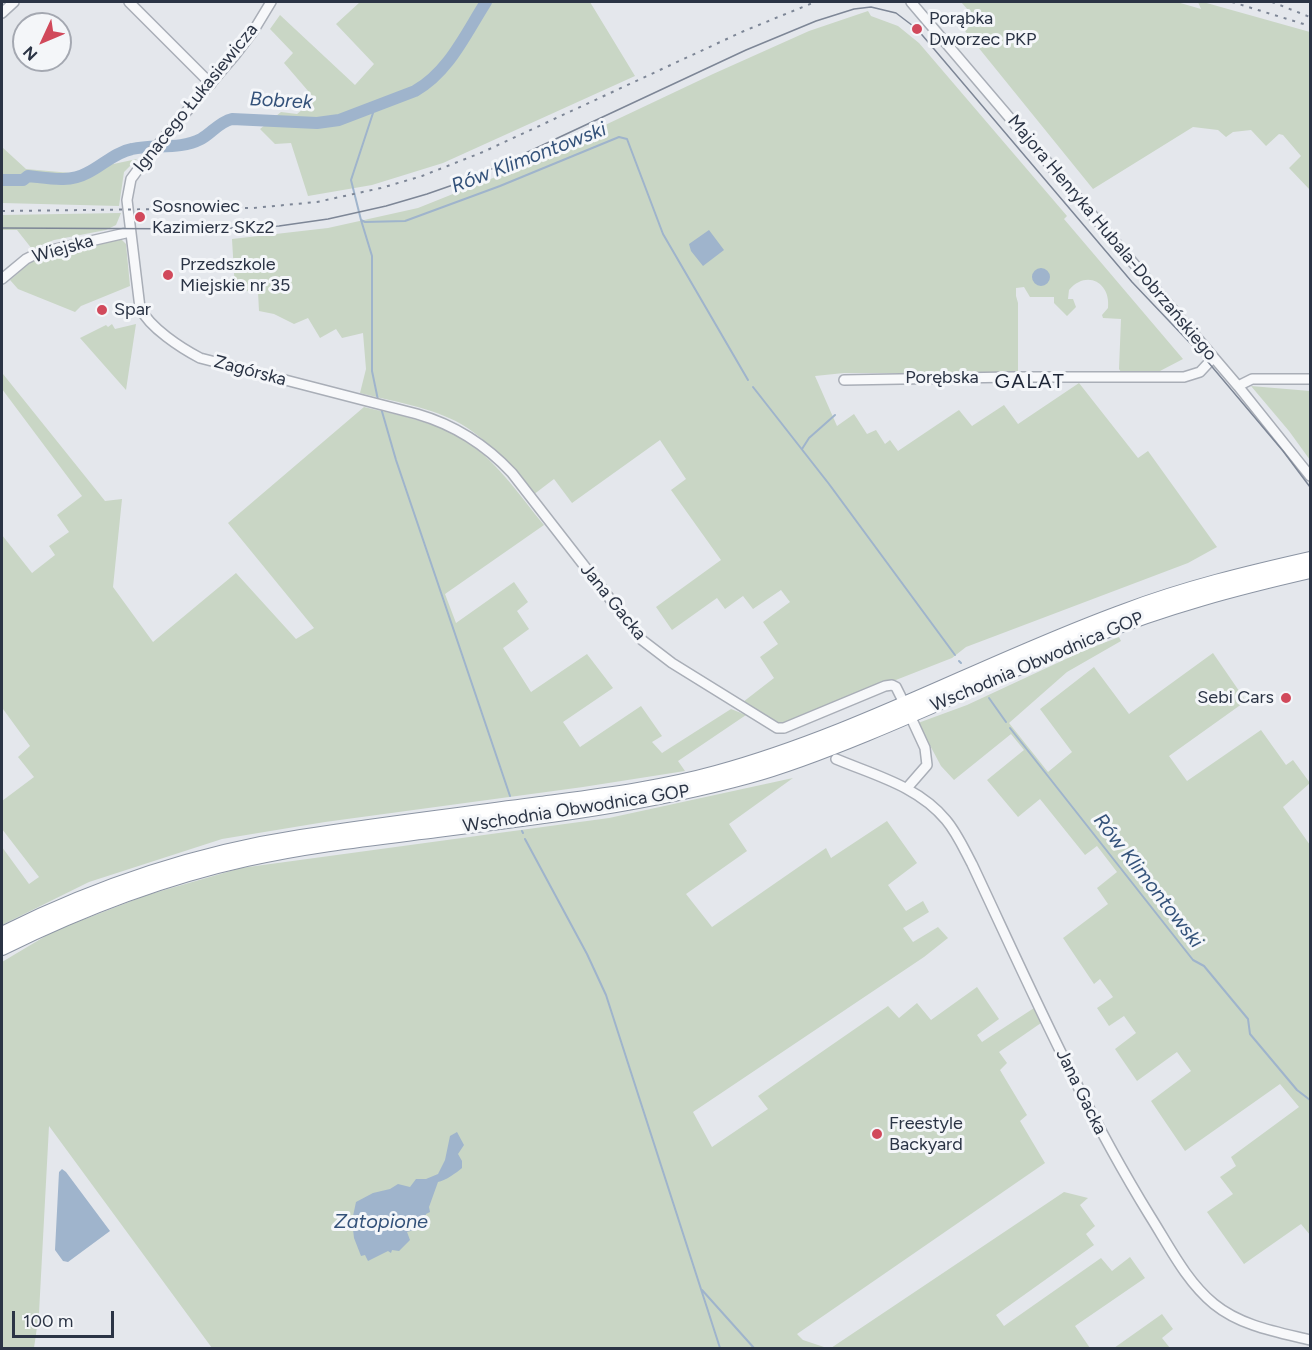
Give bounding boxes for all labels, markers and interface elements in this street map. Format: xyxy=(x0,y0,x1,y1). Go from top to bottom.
place label: Porąbka Dworzec PKP xyxy=(929,8,1036,50)
north arrow xyxy=(12,12,72,72)
street label: Ignacego Łukasiewicza xyxy=(129,19,263,177)
marker: Porąbka Dworzec PKP xyxy=(910,22,924,36)
text: N xyxy=(19,42,41,65)
water label: Bobrek xyxy=(249,87,313,115)
street label: Majora Henryka Hubala-Dobrzańskiego xyxy=(1003,111,1221,365)
water label: Rów Klimontowski xyxy=(448,117,610,199)
place label: Sosnowiec Kazimierz SKz2 xyxy=(152,196,275,238)
marker: Sosnowiec Kazimierz SKz2 xyxy=(133,210,147,224)
street label: Wiejska xyxy=(30,230,96,268)
place label: Przedszkole Miejskie nr 35 xyxy=(180,254,290,296)
marker: Przedszkole Miejskie nr 35 xyxy=(161,268,175,282)
place label: Spar xyxy=(114,299,151,321)
marker: Spar xyxy=(95,303,109,317)
street label: Zagórska xyxy=(212,351,288,391)
street label: Porębska xyxy=(905,367,979,389)
district label: GALAT xyxy=(995,370,1065,394)
street label: Jana Gacka xyxy=(576,559,650,645)
street label: Wschodnia Obwodnica GOP xyxy=(927,607,1147,717)
place label: Sebi Cars xyxy=(1197,687,1274,709)
marker: Sebi Cars xyxy=(1279,691,1293,705)
street label: Wschodnia Obwodnica GOP xyxy=(461,780,691,838)
water label: Rów Klimontowski xyxy=(1088,809,1208,953)
street label: Jana Gacka xyxy=(1051,1046,1111,1138)
place label: Freestyle Backyard xyxy=(889,1113,963,1156)
marker: Freestyle Backyard xyxy=(870,1127,884,1141)
water label: Zatopione xyxy=(334,1210,428,1234)
scale bar xyxy=(15,1299,117,1337)
text: 100 m xyxy=(23,1310,73,1332)

